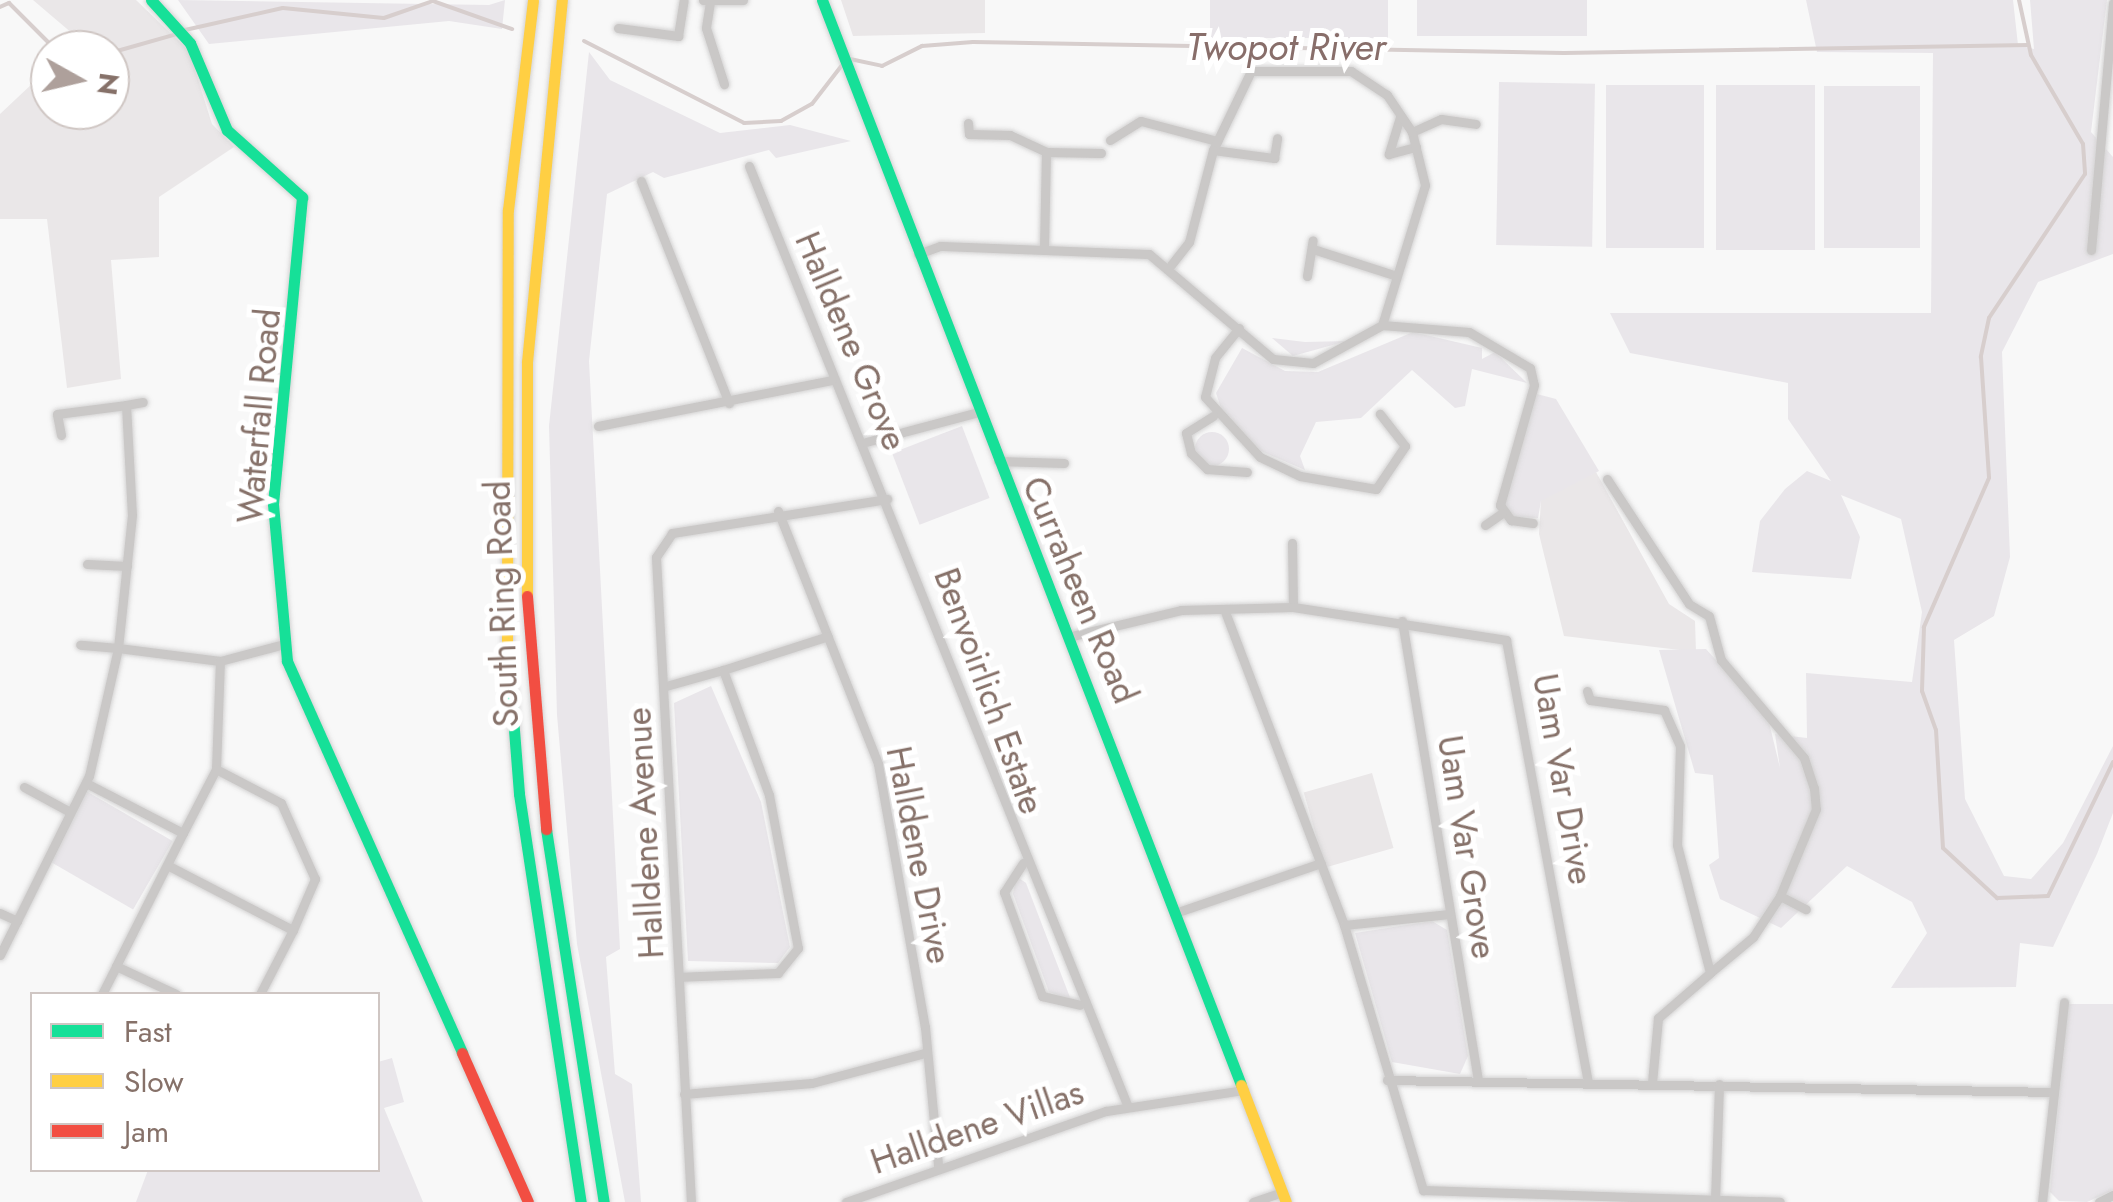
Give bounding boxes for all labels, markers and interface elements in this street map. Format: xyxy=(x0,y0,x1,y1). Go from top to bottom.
water label: Twopot River xyxy=(1186,24,1386,70)
north arrow xyxy=(30,30,130,130)
text: N xyxy=(86,70,130,98)
street label: Halldene Grove xyxy=(786,226,916,456)
street label: Waterfall Road xyxy=(229,307,289,525)
street label: Curraheen Road xyxy=(1013,470,1147,710)
street label: South Ring Road xyxy=(477,480,527,728)
street label: Benvoirlich Estate xyxy=(925,562,1053,820)
street label: Uam Var Drive xyxy=(1524,670,1602,888)
street label: Halldene Avenue xyxy=(617,706,673,960)
street label: Uam Var Grove xyxy=(1429,732,1505,962)
street label: Halldene Drive xyxy=(877,743,961,967)
legend xyxy=(30,992,380,1172)
text: Fast xyxy=(124,1010,172,1053)
text: Slow xyxy=(124,1060,184,1103)
street label: Halldene Villas xyxy=(865,1071,1089,1183)
text: Jam xyxy=(124,1110,169,1153)

